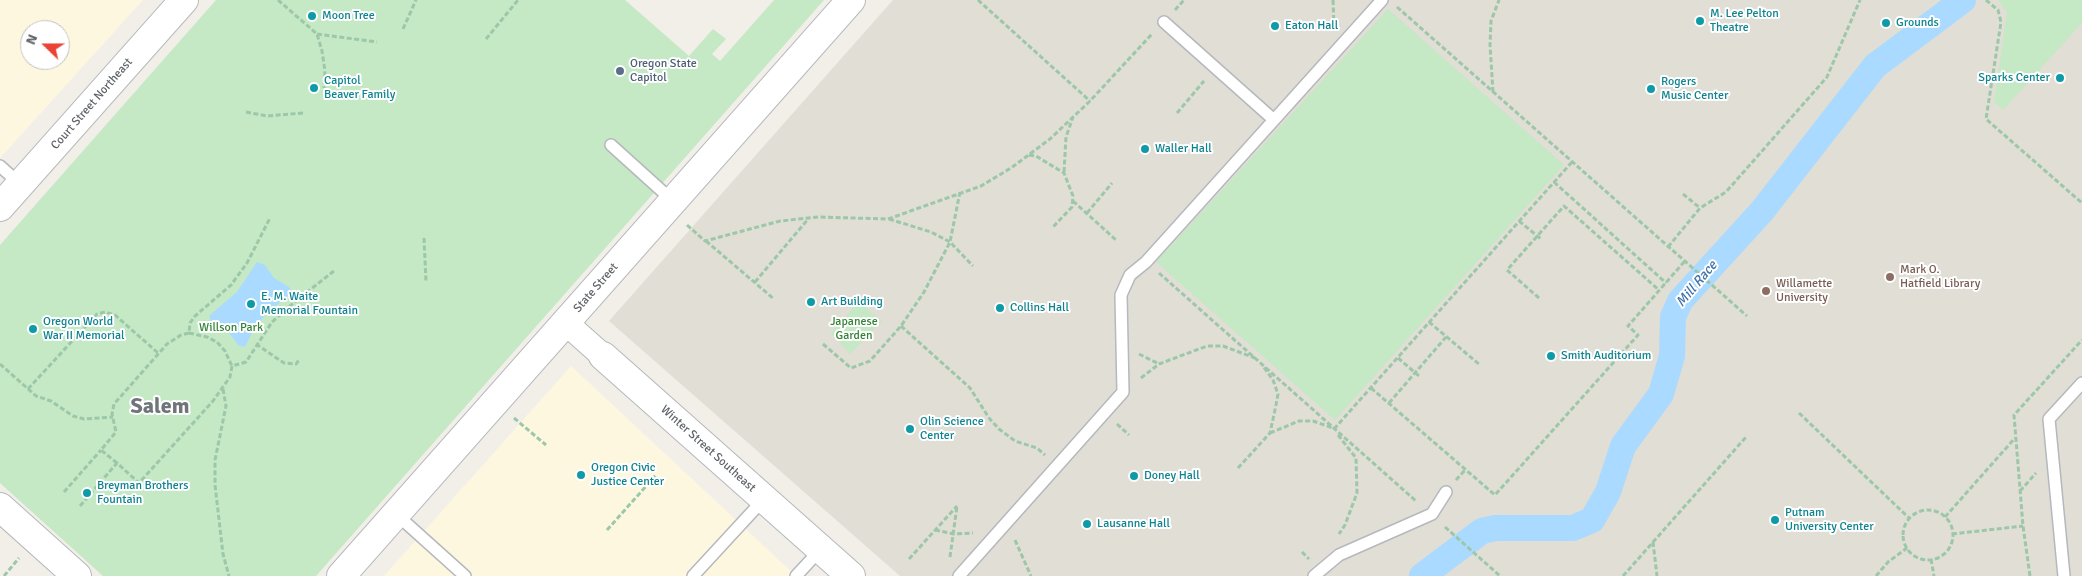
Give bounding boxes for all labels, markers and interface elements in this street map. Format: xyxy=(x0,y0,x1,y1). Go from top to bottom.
place label: M. Lee Pelton Theatre xyxy=(1710,7,1779,35)
place label: Moon Tree xyxy=(322,9,375,23)
marker: Moon Tree xyxy=(306,10,318,22)
marker: M. Lee Pelton Theatre xyxy=(1694,15,1706,27)
place label: Grounds xyxy=(1896,16,1939,30)
marker: Grounds xyxy=(1880,17,1892,29)
place label: Eaton Hall xyxy=(1285,19,1338,33)
north arrow xyxy=(20,20,70,70)
marker: Eaton Hall xyxy=(1269,20,1281,32)
text: N xyxy=(22,32,41,47)
street label: Court Street Northeast xyxy=(48,55,136,153)
place label: Oregon State Capitol xyxy=(630,57,697,85)
marker: Oregon State Capitol xyxy=(614,65,626,77)
place label: Sparks Center xyxy=(1978,71,2050,85)
marker: Sparks Center xyxy=(2054,72,2066,84)
place label: Capitol Beaver Family xyxy=(324,74,395,102)
place label: Rogers Music Center xyxy=(1661,75,1728,103)
marker: Capitol Beaver Family xyxy=(308,82,320,94)
marker: Rogers Music Center xyxy=(1645,83,1657,95)
place label: Waller Hall xyxy=(1155,142,1212,156)
marker: Waller Hall xyxy=(1139,143,1151,155)
water label: Mill Race xyxy=(1673,257,1721,311)
street label: State Street xyxy=(571,260,621,316)
place label: Mark O. Hatfield Library xyxy=(1900,263,1980,291)
marker: Mark O. Hatfield Library xyxy=(1884,271,1896,283)
place label: Willamette University xyxy=(1776,277,1832,305)
marker: Willamette University xyxy=(1760,285,1772,297)
place label: E. M. Waite Memorial Fountain xyxy=(261,290,358,318)
place label: Art Building xyxy=(821,295,883,309)
marker: Art Building xyxy=(805,296,817,308)
marker: E. M. Waite Memorial Fountain xyxy=(245,298,257,310)
place label: Collins Hall xyxy=(1010,301,1069,315)
marker: Collins Hall xyxy=(994,302,1006,314)
place label: Oregon World War II Memorial xyxy=(43,315,125,343)
park label: Japanese Garden xyxy=(830,315,878,343)
park label: Willson Park xyxy=(199,321,263,335)
marker: Oregon World War II Memorial xyxy=(27,323,39,335)
place label: Smith Auditorium xyxy=(1561,349,1651,363)
marker: Smith Auditorium xyxy=(1545,350,1557,362)
district label: Salem xyxy=(131,394,189,420)
street label: Winter Street Southeast xyxy=(658,403,758,495)
place label: Olin Science Center xyxy=(920,415,984,443)
marker: Olin Science Center xyxy=(904,423,916,435)
place label: Oregon Civic Justice Center xyxy=(591,461,664,489)
marker: Oregon Civic Justice Center xyxy=(575,469,587,481)
place label: Doney Hall xyxy=(1144,469,1200,483)
marker: Doney Hall xyxy=(1128,470,1140,482)
place label: Breyman Brothers Fountain xyxy=(97,479,188,507)
marker: Breyman Brothers Fountain xyxy=(81,487,93,499)
place label: Putnam University Center xyxy=(1785,506,1874,534)
marker: Putnam University Center xyxy=(1769,514,1781,526)
place label: Lausanne Hall xyxy=(1097,517,1170,531)
marker: Lausanne Hall xyxy=(1081,518,1093,530)

